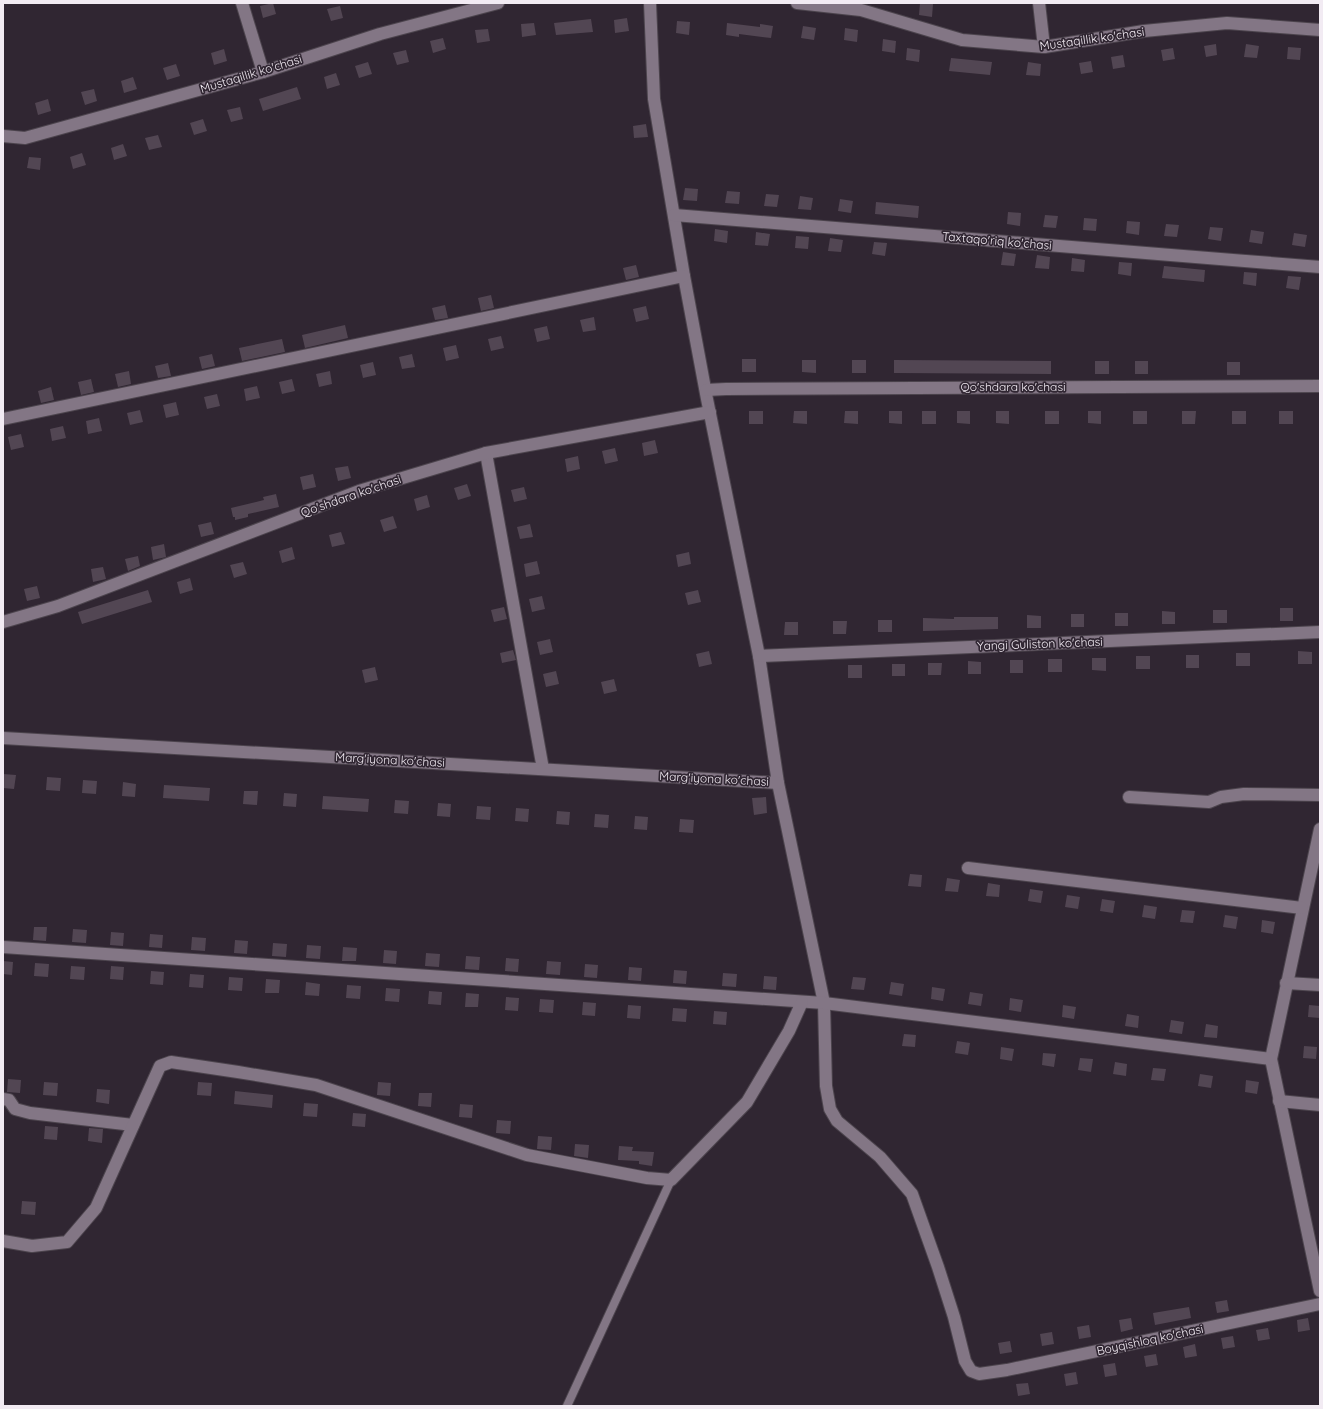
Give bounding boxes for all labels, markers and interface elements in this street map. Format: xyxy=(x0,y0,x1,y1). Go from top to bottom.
street label: Mustaqillik ko'chasi xyxy=(1039,24,1145,53)
street label: Mustaqillik ko'chasi xyxy=(198,51,304,96)
street label: Taxtaqo'riq ko'chasi xyxy=(942,228,1052,253)
street label: Qo'shdara ko'chasi xyxy=(960,379,1066,394)
street label: Qo'shdara ko'chasi xyxy=(299,471,403,520)
street label: Yangi Guliston ko'chasi xyxy=(977,634,1103,653)
street label: Marg'iyona ko'chasi xyxy=(335,749,445,770)
street label: Marg'iyona ko'chasi xyxy=(659,768,769,789)
street label: Boyqishloq ko'chasi xyxy=(1095,1321,1205,1358)

